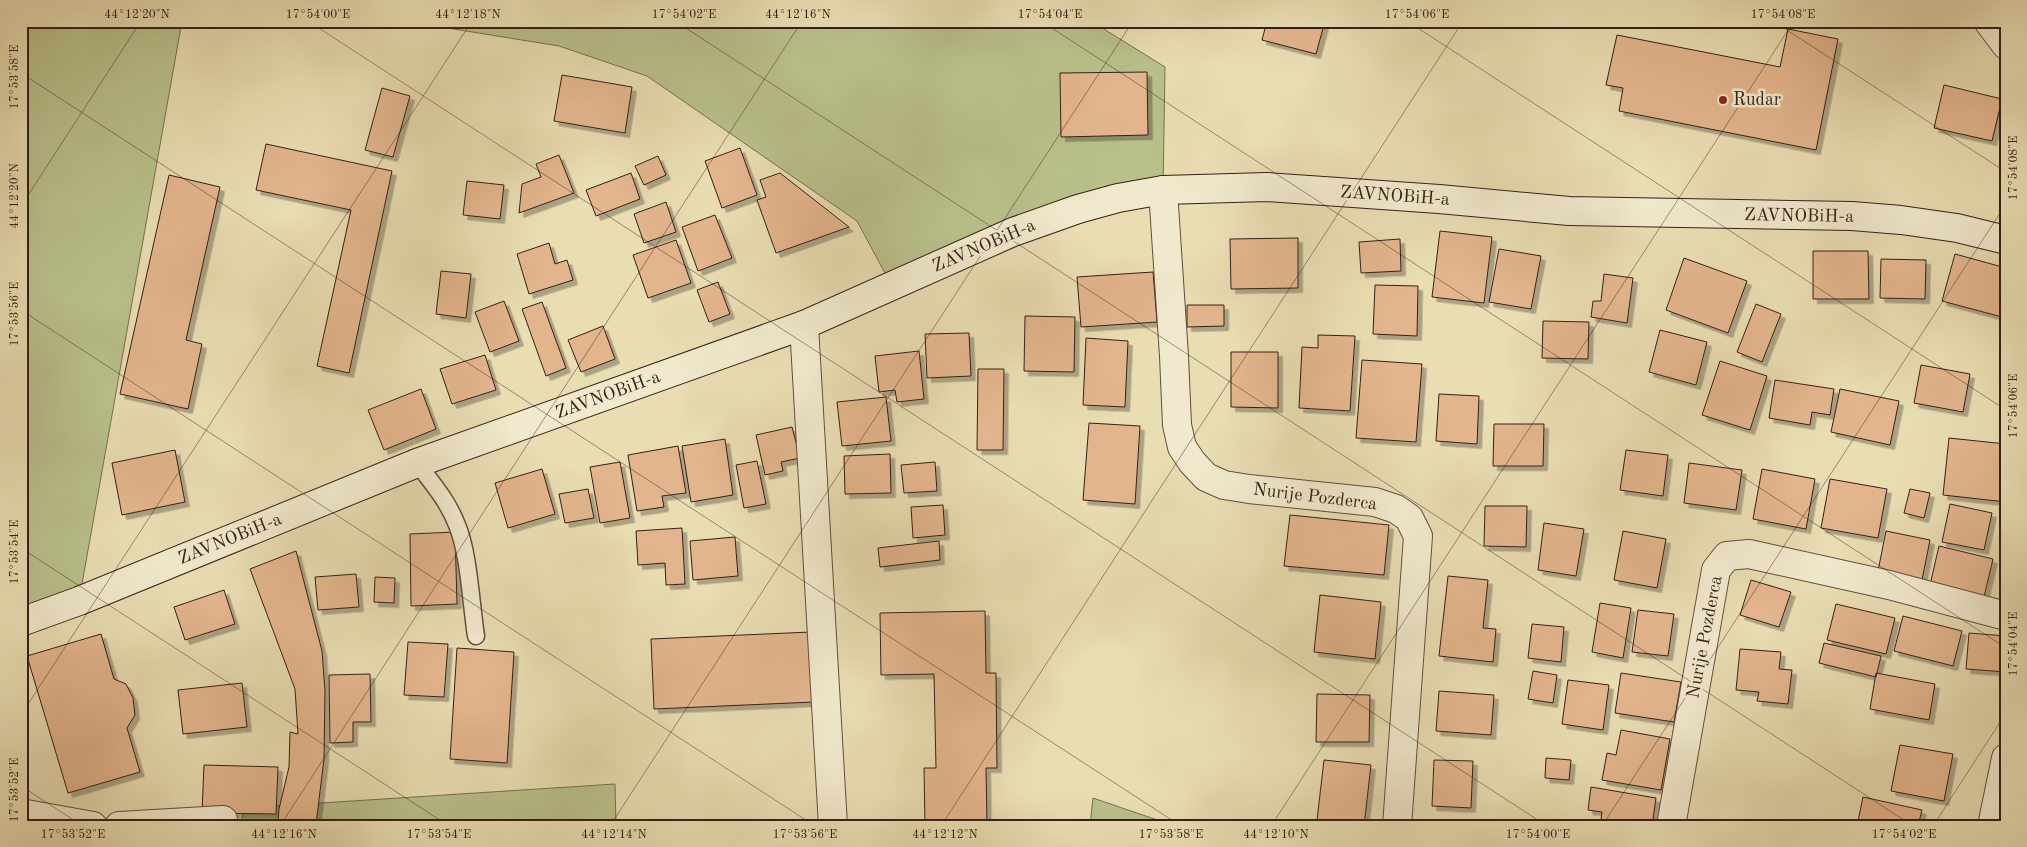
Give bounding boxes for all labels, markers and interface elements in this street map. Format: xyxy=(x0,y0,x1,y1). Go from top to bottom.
text: 17°54'00"E xyxy=(286,8,350,21)
text: 17°54'02"E xyxy=(652,8,716,21)
text: 17°54'04"E xyxy=(1018,8,1082,21)
text: 17°54'06"E xyxy=(1385,8,1449,21)
text: 17°54'08"E xyxy=(1751,8,1815,21)
text: 44°12'20"N xyxy=(104,9,170,21)
text: 44°12'18"N xyxy=(435,9,501,21)
text: 44°12'16"N xyxy=(765,9,831,21)
text: 17°53'58"E xyxy=(8,45,21,109)
place label: Rudar xyxy=(1733,91,1782,109)
marker: Rudar xyxy=(1717,94,1729,106)
text: 17°54'08"E xyxy=(2007,136,2020,200)
text: 44°12'20"N xyxy=(9,163,21,229)
street label: ZAVNOBiH-a xyxy=(1340,183,1451,209)
street label: ZAVNOBiH-a xyxy=(1744,206,1854,226)
street label: ZAVNOBiH-a xyxy=(930,216,1038,276)
text: 17°53'56"E xyxy=(8,282,21,346)
street label: ZAVNOBiH-a xyxy=(553,368,663,422)
text: 17°54'06"E xyxy=(2007,374,2020,438)
street label: Nurije Pozderca xyxy=(1252,480,1378,514)
street label: ZAVNOBiH-a xyxy=(176,510,284,568)
text: 17°53'54"E xyxy=(8,520,21,584)
street label: Nurije Pozderca xyxy=(1684,574,1726,700)
text: 17°54'04"E xyxy=(2007,612,2020,676)
text: 17°53'52"E xyxy=(8,758,21,822)
text: 17°53'52"E xyxy=(41,828,105,841)
text: 17°53'54"E xyxy=(407,828,471,841)
text: 17°53'56"E xyxy=(773,828,837,841)
text: 17°53'58"E xyxy=(1139,828,1203,841)
text: 17°54'00"E xyxy=(1506,828,1570,841)
text: 17°54'02"E xyxy=(1872,828,1936,841)
text: 44°12'16"N xyxy=(251,829,317,841)
text: 44°12'14"N xyxy=(581,829,647,841)
text: 44°12'12"N xyxy=(912,829,978,841)
text: 44°12'10"N xyxy=(1243,829,1309,841)

